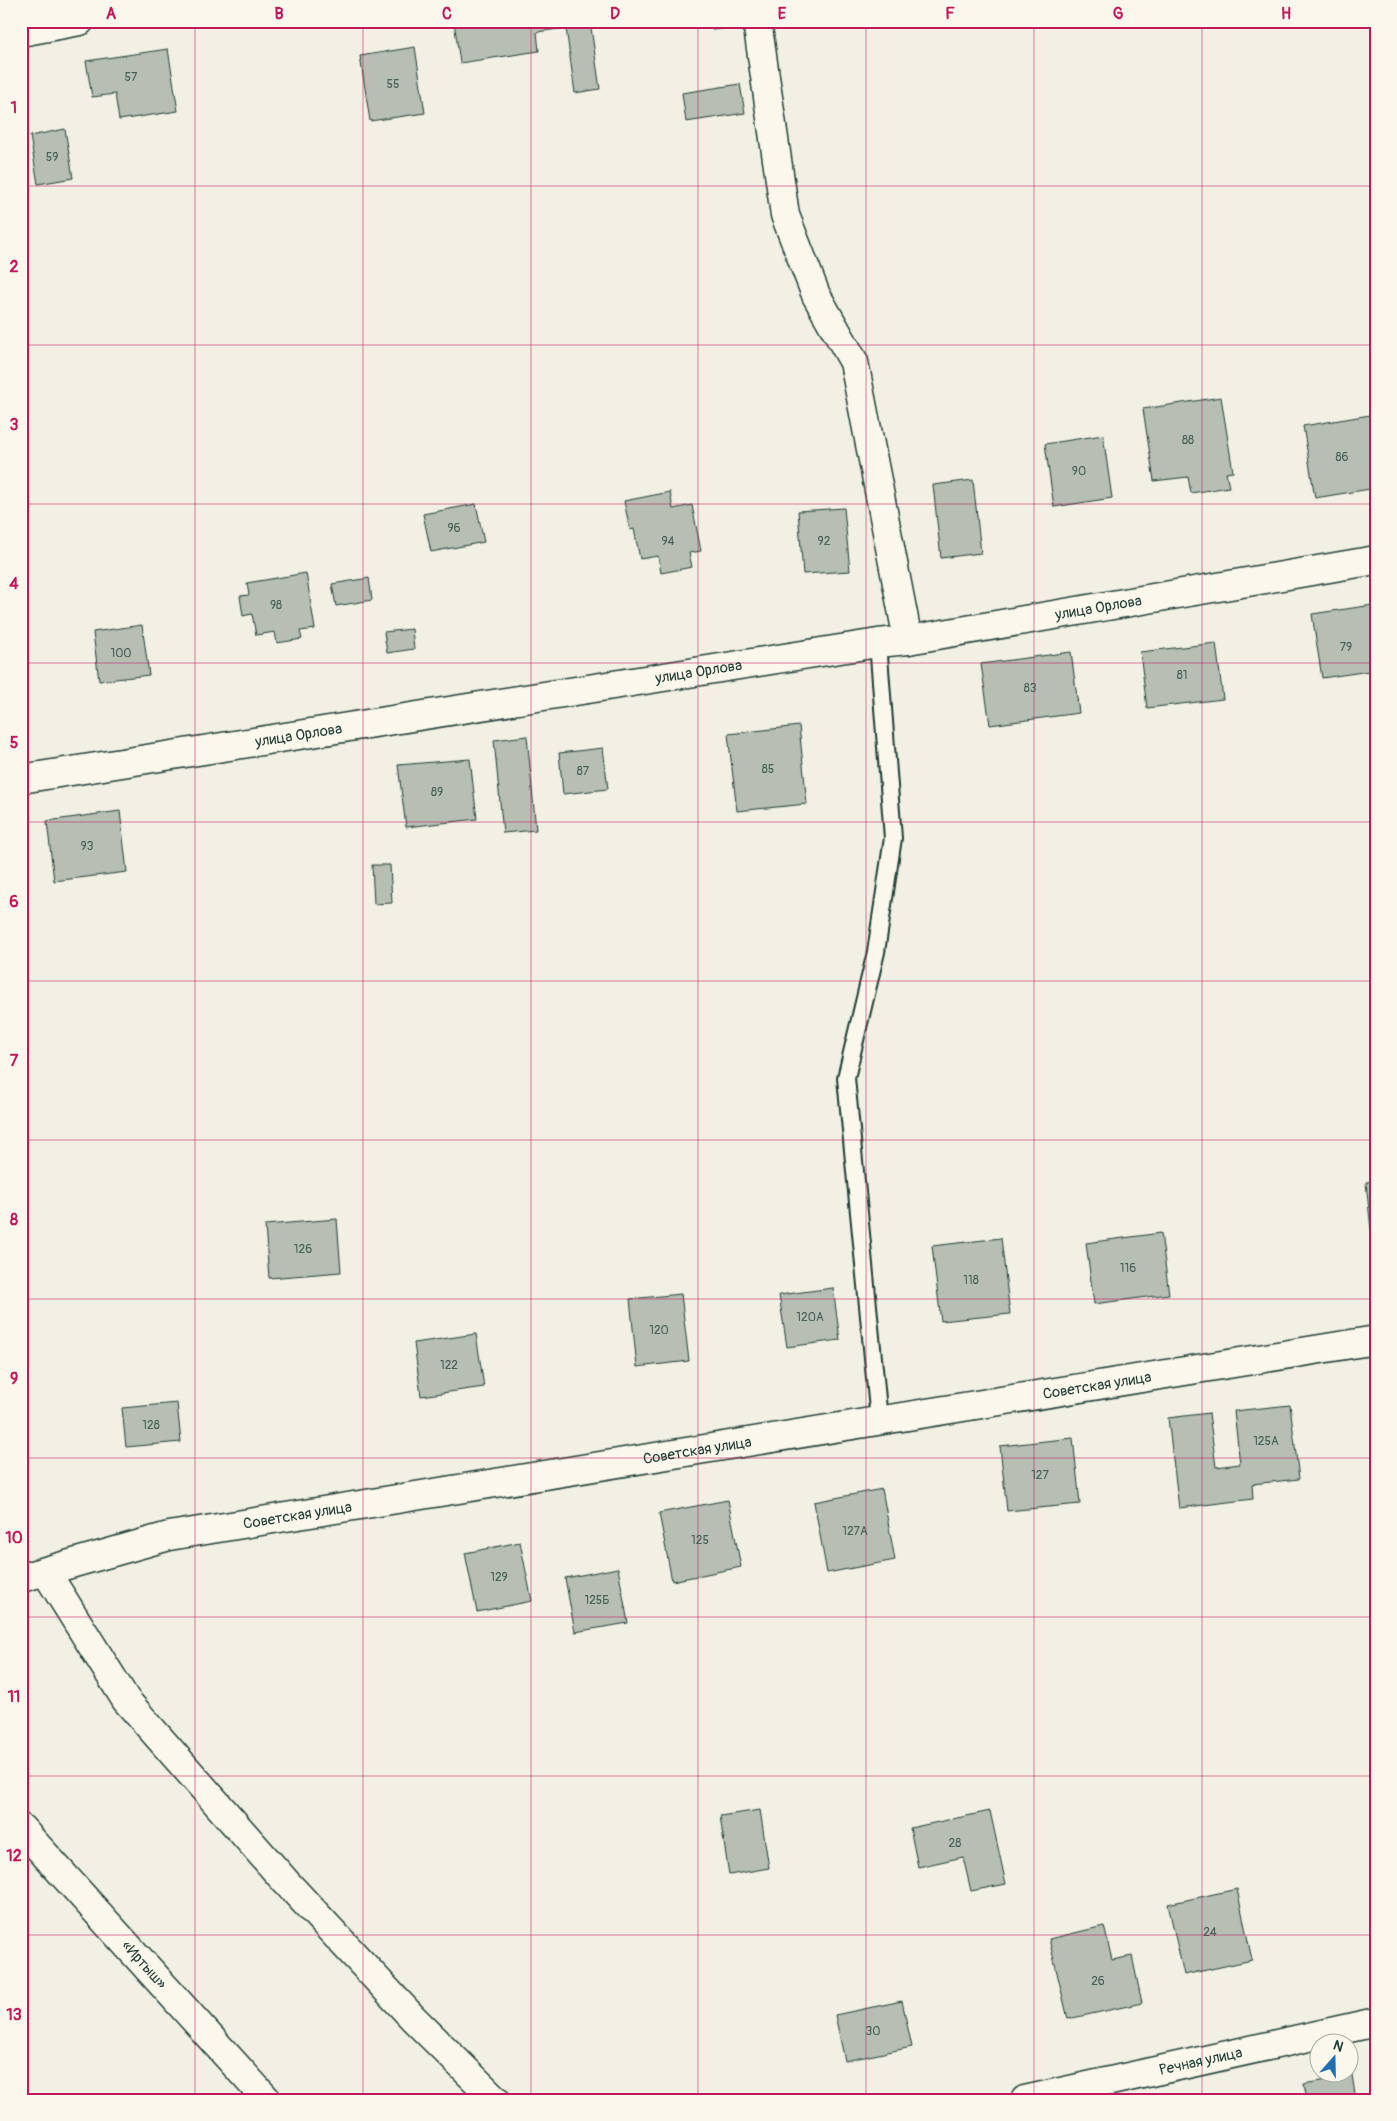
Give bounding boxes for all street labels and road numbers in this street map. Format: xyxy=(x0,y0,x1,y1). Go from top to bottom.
street label: улица Орлова xyxy=(1053,591,1143,624)
street label: улица Орлова xyxy=(653,655,743,688)
street label: улица Орлова xyxy=(253,719,343,751)
street label: Советская улица xyxy=(1041,1367,1153,1403)
street label: Советская улица xyxy=(642,1432,753,1468)
street label: Советская улица xyxy=(242,1497,353,1533)
street label: «Иртыш» xyxy=(118,1936,172,1993)
street label: Речная улица xyxy=(1157,2042,1244,2079)

